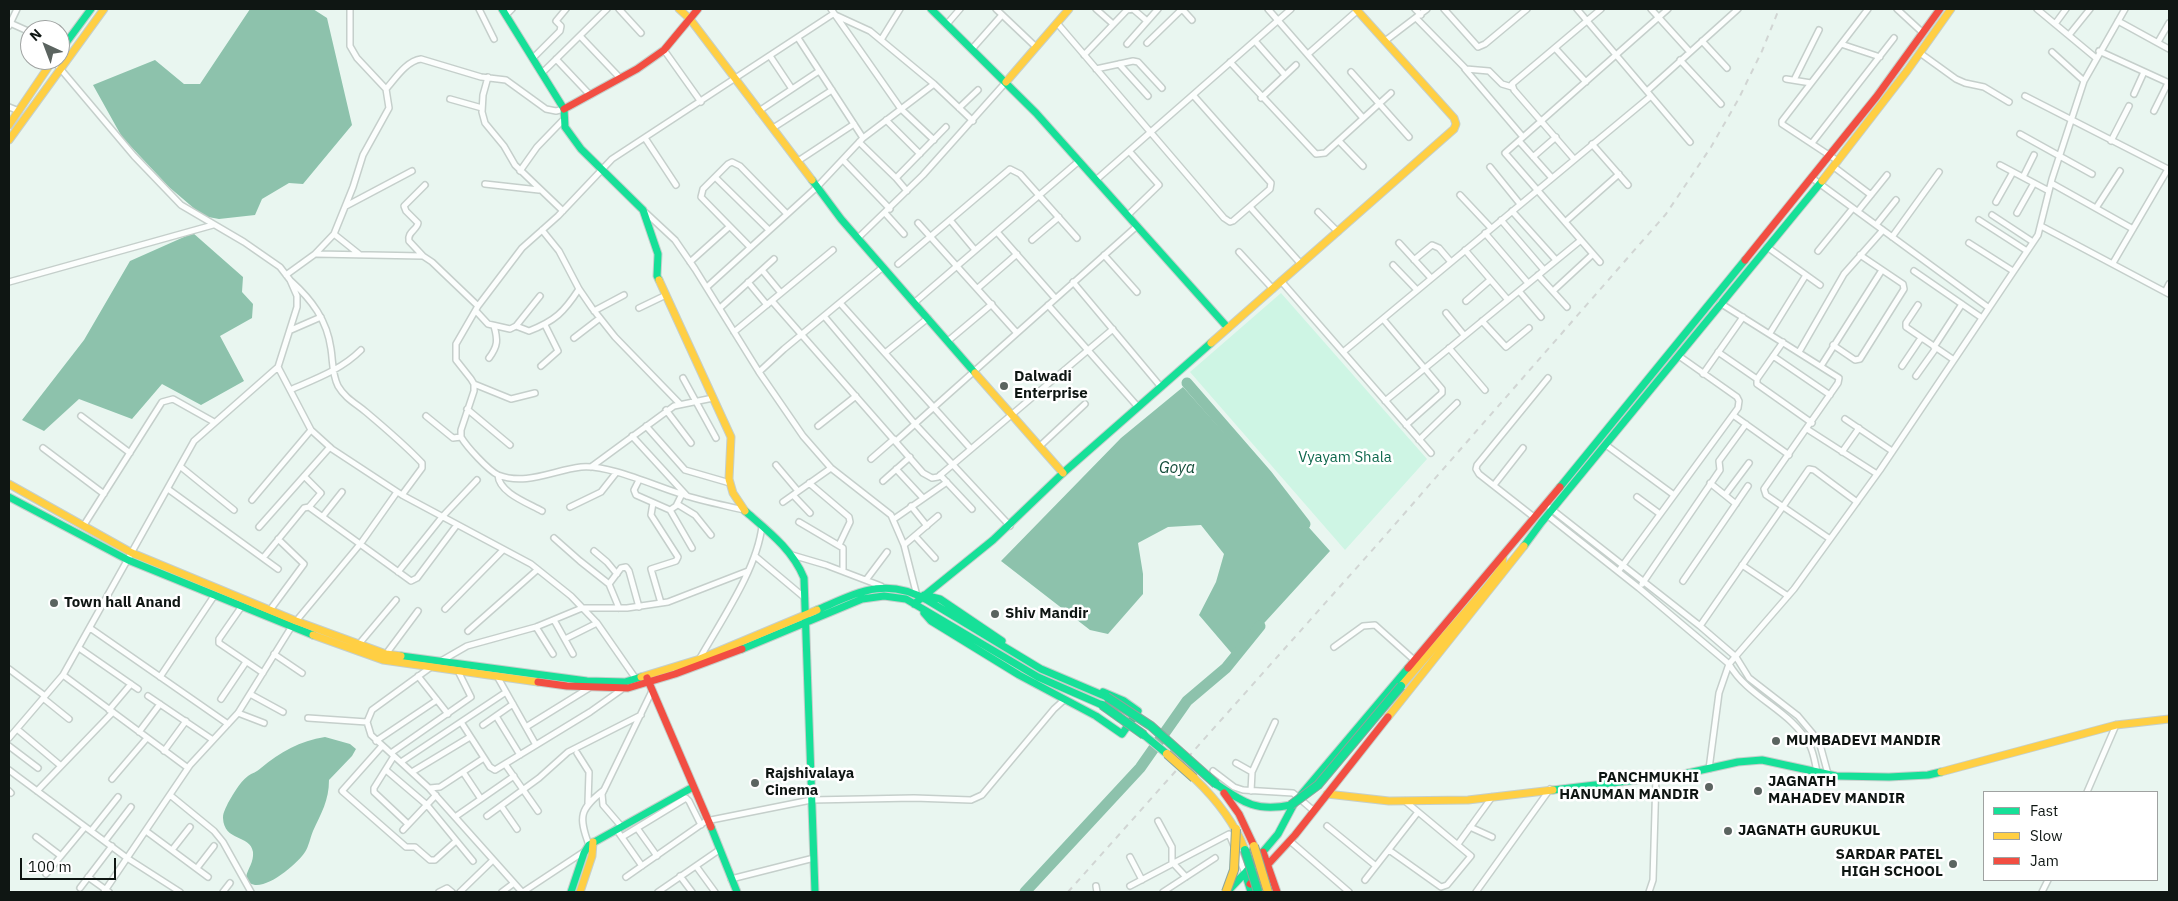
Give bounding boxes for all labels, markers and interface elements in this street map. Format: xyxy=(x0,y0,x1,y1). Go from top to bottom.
north arrow xyxy=(20,20,70,70)
text: N xyxy=(26,25,45,45)
place label: Dalwadi Enterprise xyxy=(1014,368,1088,403)
marker: Dalwadi Enterprise xyxy=(998,380,1010,392)
park label: Vyayam Shala xyxy=(1298,449,1392,467)
water label: Goya xyxy=(1159,458,1195,478)
place label: Town hall Anand xyxy=(64,594,181,612)
marker: Town hall Anand xyxy=(48,597,60,609)
place label: Shiv Mandir xyxy=(1005,605,1088,623)
marker: Shiv Mandir xyxy=(989,608,1001,620)
place label: MUMBADEVI MANDIR xyxy=(1786,732,1941,750)
marker: MUMBADEVI MANDIR xyxy=(1770,735,1782,747)
place label: Rajshivalaya Cinema xyxy=(765,765,854,800)
place label: PANCHMUKHI HANUMAN MANDIR xyxy=(1559,769,1699,804)
place label: JAGNATH MAHADEV MANDIR xyxy=(1768,773,1905,808)
marker: Rajshivalaya Cinema xyxy=(749,777,761,789)
marker: PANCHMUKHI HANUMAN MANDIR xyxy=(1703,781,1715,793)
marker: JAGNATH MAHADEV MANDIR xyxy=(1752,785,1764,797)
legend xyxy=(1983,791,2158,881)
text: Fast xyxy=(2030,801,2058,820)
place label: JAGNATH GURUKUL xyxy=(1738,822,1880,840)
marker: JAGNATH GURUKUL xyxy=(1722,825,1734,837)
text: Slow xyxy=(2030,826,2063,845)
place label: SARDAR PATEL HIGH SCHOOL xyxy=(1836,846,1943,881)
scale bar xyxy=(22,848,119,880)
text: Jam xyxy=(2030,851,2059,870)
text: 100 m xyxy=(28,857,72,876)
marker: SARDAR PATEL HIGH SCHOOL xyxy=(1947,858,1959,870)

